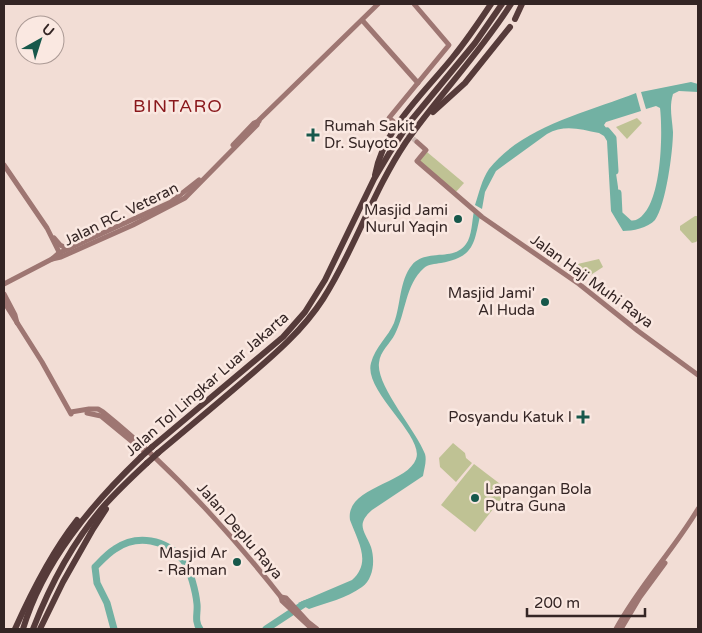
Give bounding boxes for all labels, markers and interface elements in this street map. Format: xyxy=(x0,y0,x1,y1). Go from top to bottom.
north arrow xyxy=(15,15,65,65)
text: U xyxy=(38,20,57,40)
district label: BINTARO xyxy=(133,95,223,117)
place label: Rumah Sakit Dr. Suyoto xyxy=(324,117,415,152)
marker: Rumah Sakit Dr. Suyoto xyxy=(306,128,320,142)
street label: Jalan RC. Veteran xyxy=(61,179,181,249)
place label: Masjid Jami Nurul Yaqin xyxy=(364,201,448,236)
marker: Masjid Jami Nurul Yaqin xyxy=(452,213,464,225)
street label: Jalan Haji Muhi Raya xyxy=(527,230,657,332)
place label: Masjid Jami' Al Huda xyxy=(448,284,535,319)
marker: Masjid Jami' Al Huda xyxy=(539,296,551,308)
street label: Jalan Tol Lingkar Luar Jakarta xyxy=(122,308,292,460)
place label: Posyandu Katuk I xyxy=(448,408,572,426)
marker: Posyandu Katuk I xyxy=(576,410,590,424)
street label: Jalan Deplu Raya xyxy=(193,479,287,583)
place label: Lapangan Bola Putra Guna xyxy=(485,480,592,515)
marker: Lapangan Bola Putra Guna xyxy=(469,492,481,504)
place label: Masjid Ar - Rahman xyxy=(157,544,227,579)
marker: Masjid Ar - Rahman xyxy=(231,556,243,568)
scale bar xyxy=(527,586,644,618)
text: 200 m xyxy=(534,594,580,612)

